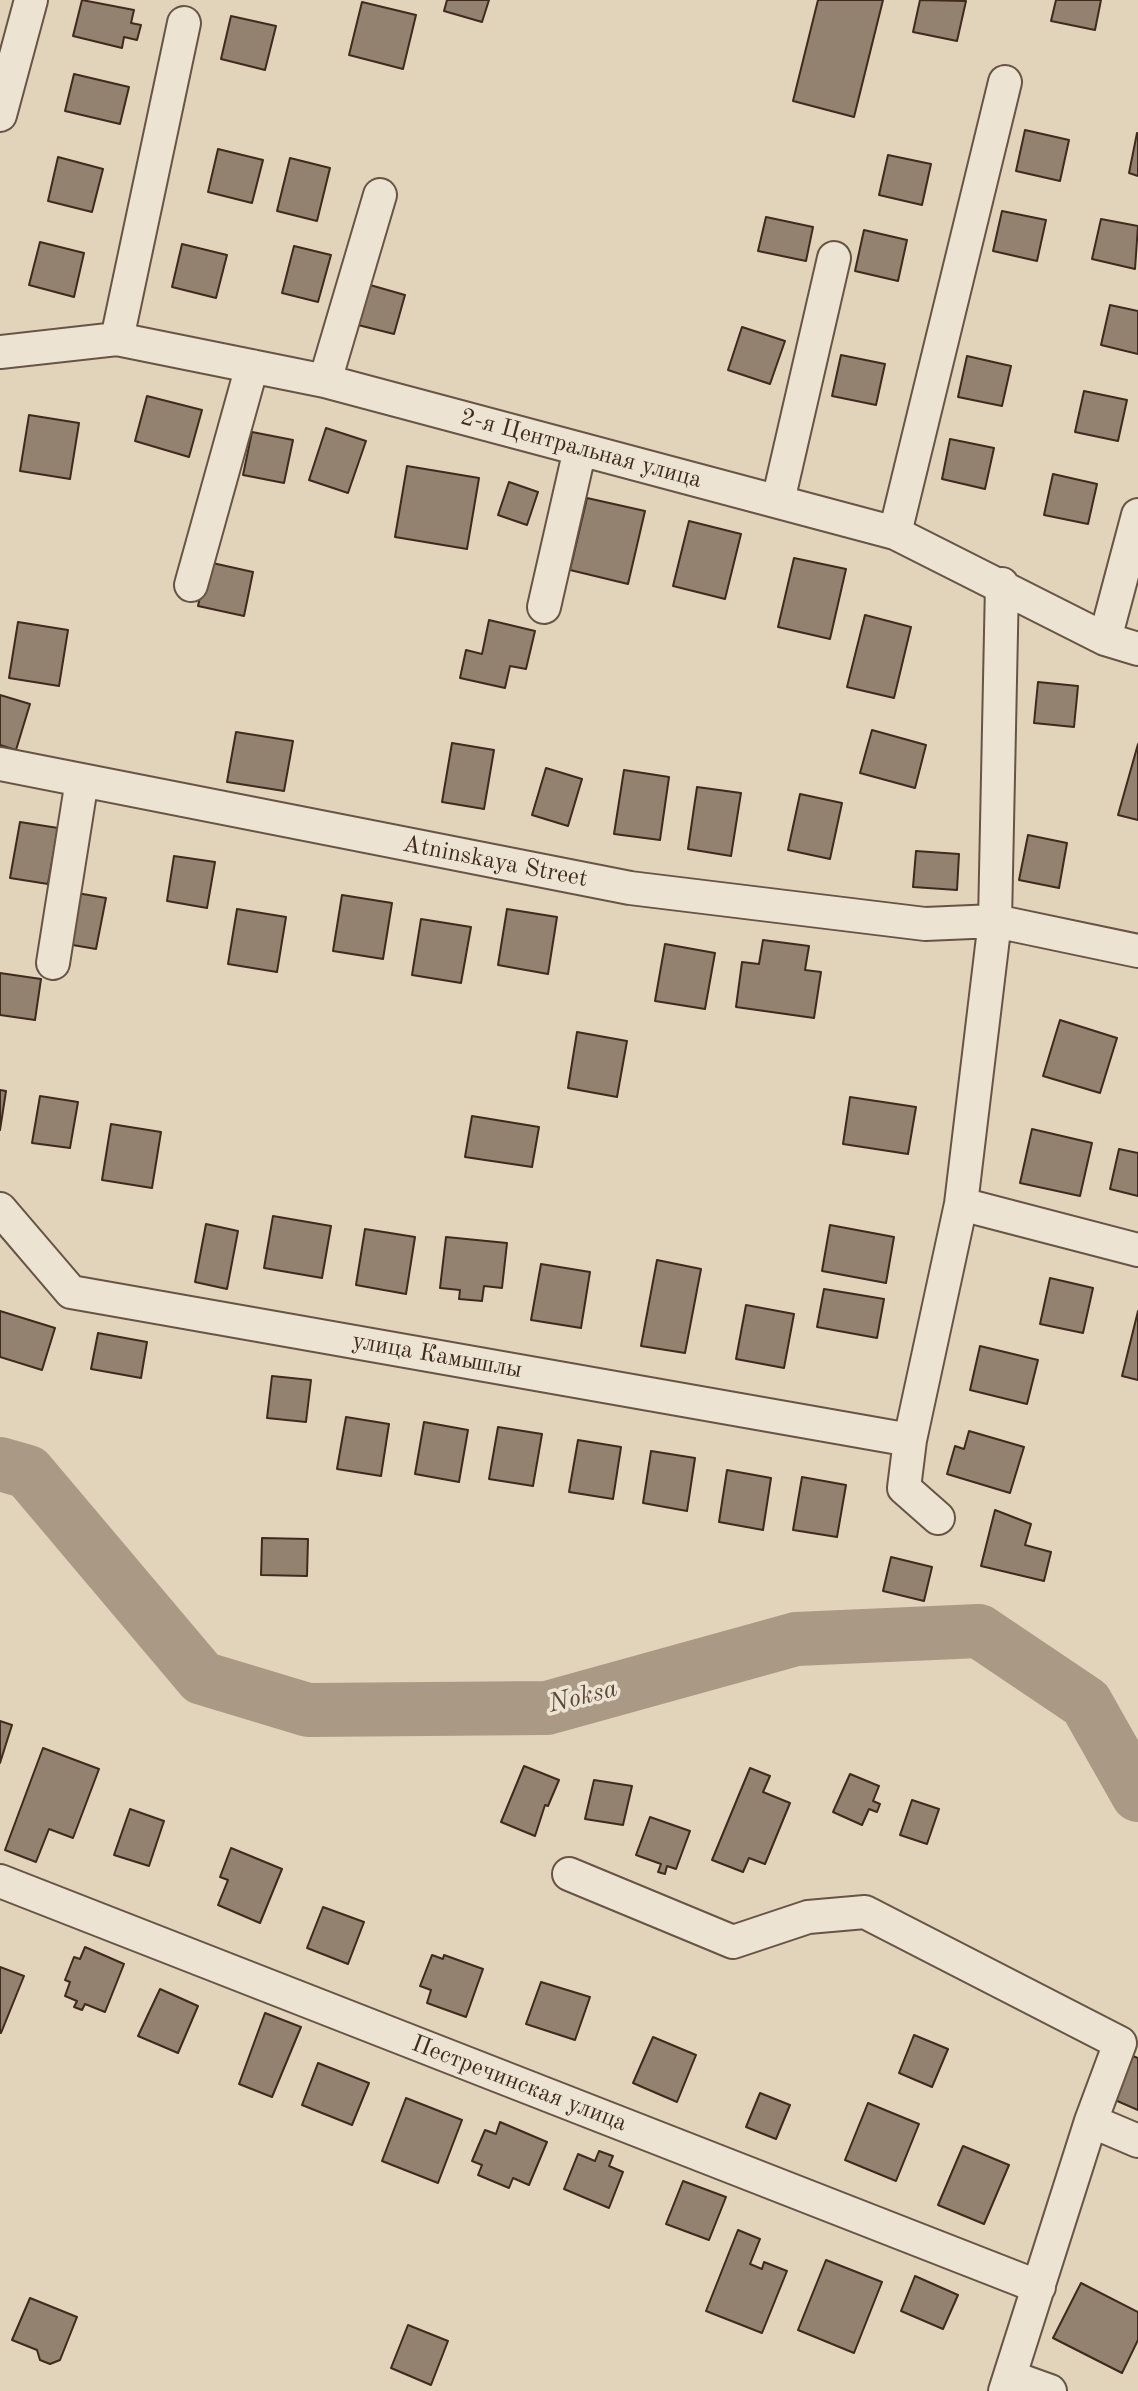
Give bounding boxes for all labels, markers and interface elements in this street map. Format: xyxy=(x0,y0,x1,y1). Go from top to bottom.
street label: 2-я Центральная улица xyxy=(457,403,705,495)
street label: Atninskaya Street xyxy=(400,830,590,894)
street label: улица Камышлы xyxy=(350,1327,524,1385)
water label: Noksa xyxy=(545,1673,621,1721)
street label: Пестречинская улица xyxy=(407,2030,631,2138)

